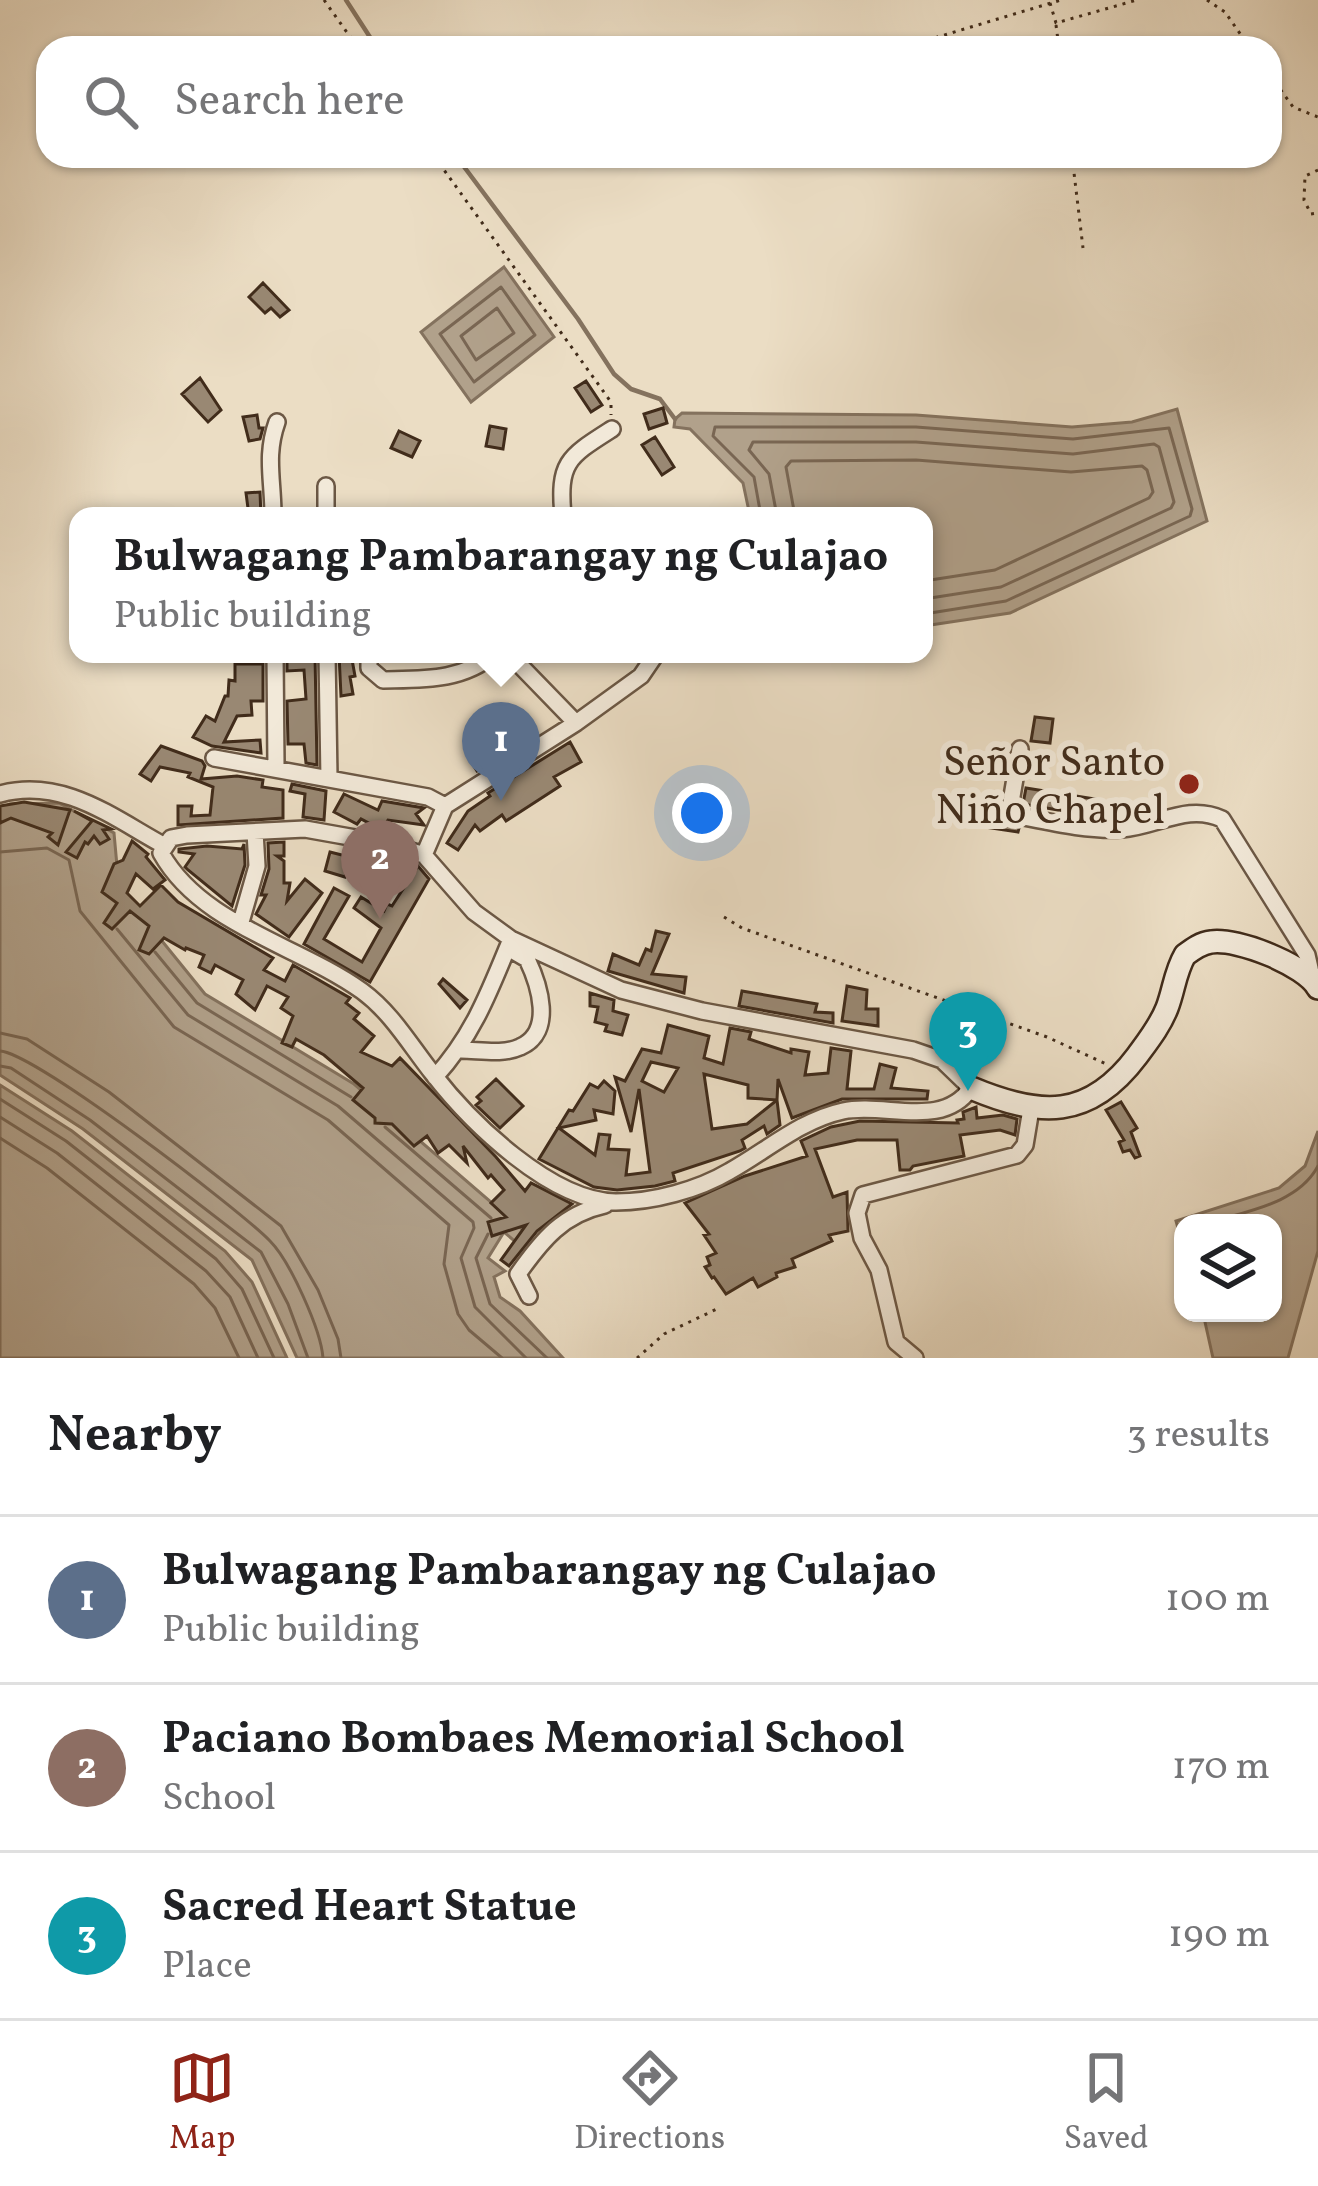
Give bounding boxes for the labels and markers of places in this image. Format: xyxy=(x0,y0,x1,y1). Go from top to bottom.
pin: 1 xyxy=(462,702,540,801)
place label: Señor Santo Niño Chapel xyxy=(935,735,1165,842)
marker: Señor Santo Niño Chapel xyxy=(1176,771,1202,797)
pin: 2 xyxy=(341,820,419,919)
pin: 3 xyxy=(929,992,1007,1091)

